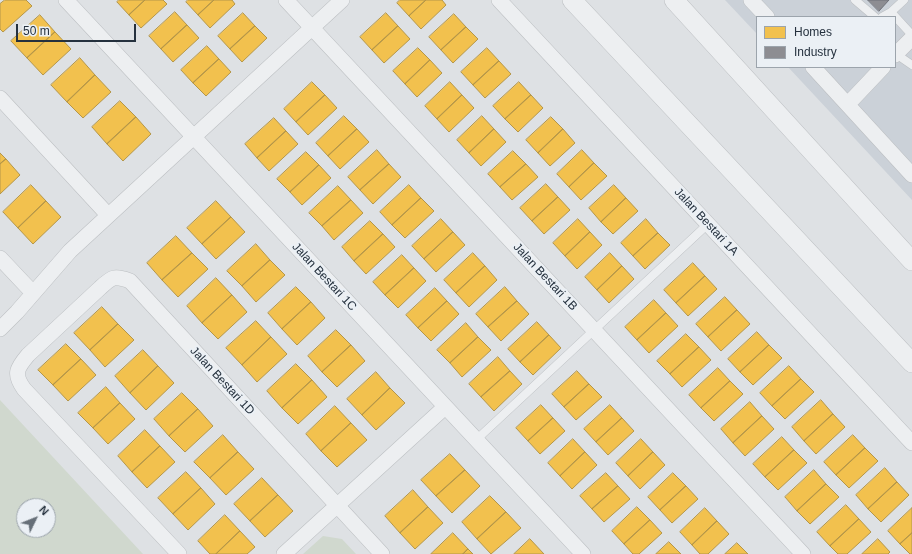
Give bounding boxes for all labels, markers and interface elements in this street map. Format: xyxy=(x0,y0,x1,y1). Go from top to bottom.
scale bar xyxy=(18,16,138,42)
legend xyxy=(756,16,896,68)
text: 50 m xyxy=(23,24,50,38)
text: Homes xyxy=(794,25,832,39)
text: Industry xyxy=(794,45,837,59)
street label: Jalan Bestari 1A xyxy=(671,185,741,259)
street label: Jalan Bestari 1C xyxy=(289,240,359,314)
street label: Jalan Bestari 1B xyxy=(510,240,580,314)
street label: Jalan Bestari 1D xyxy=(187,344,257,418)
north arrow xyxy=(16,498,56,538)
text: N xyxy=(37,503,51,517)

